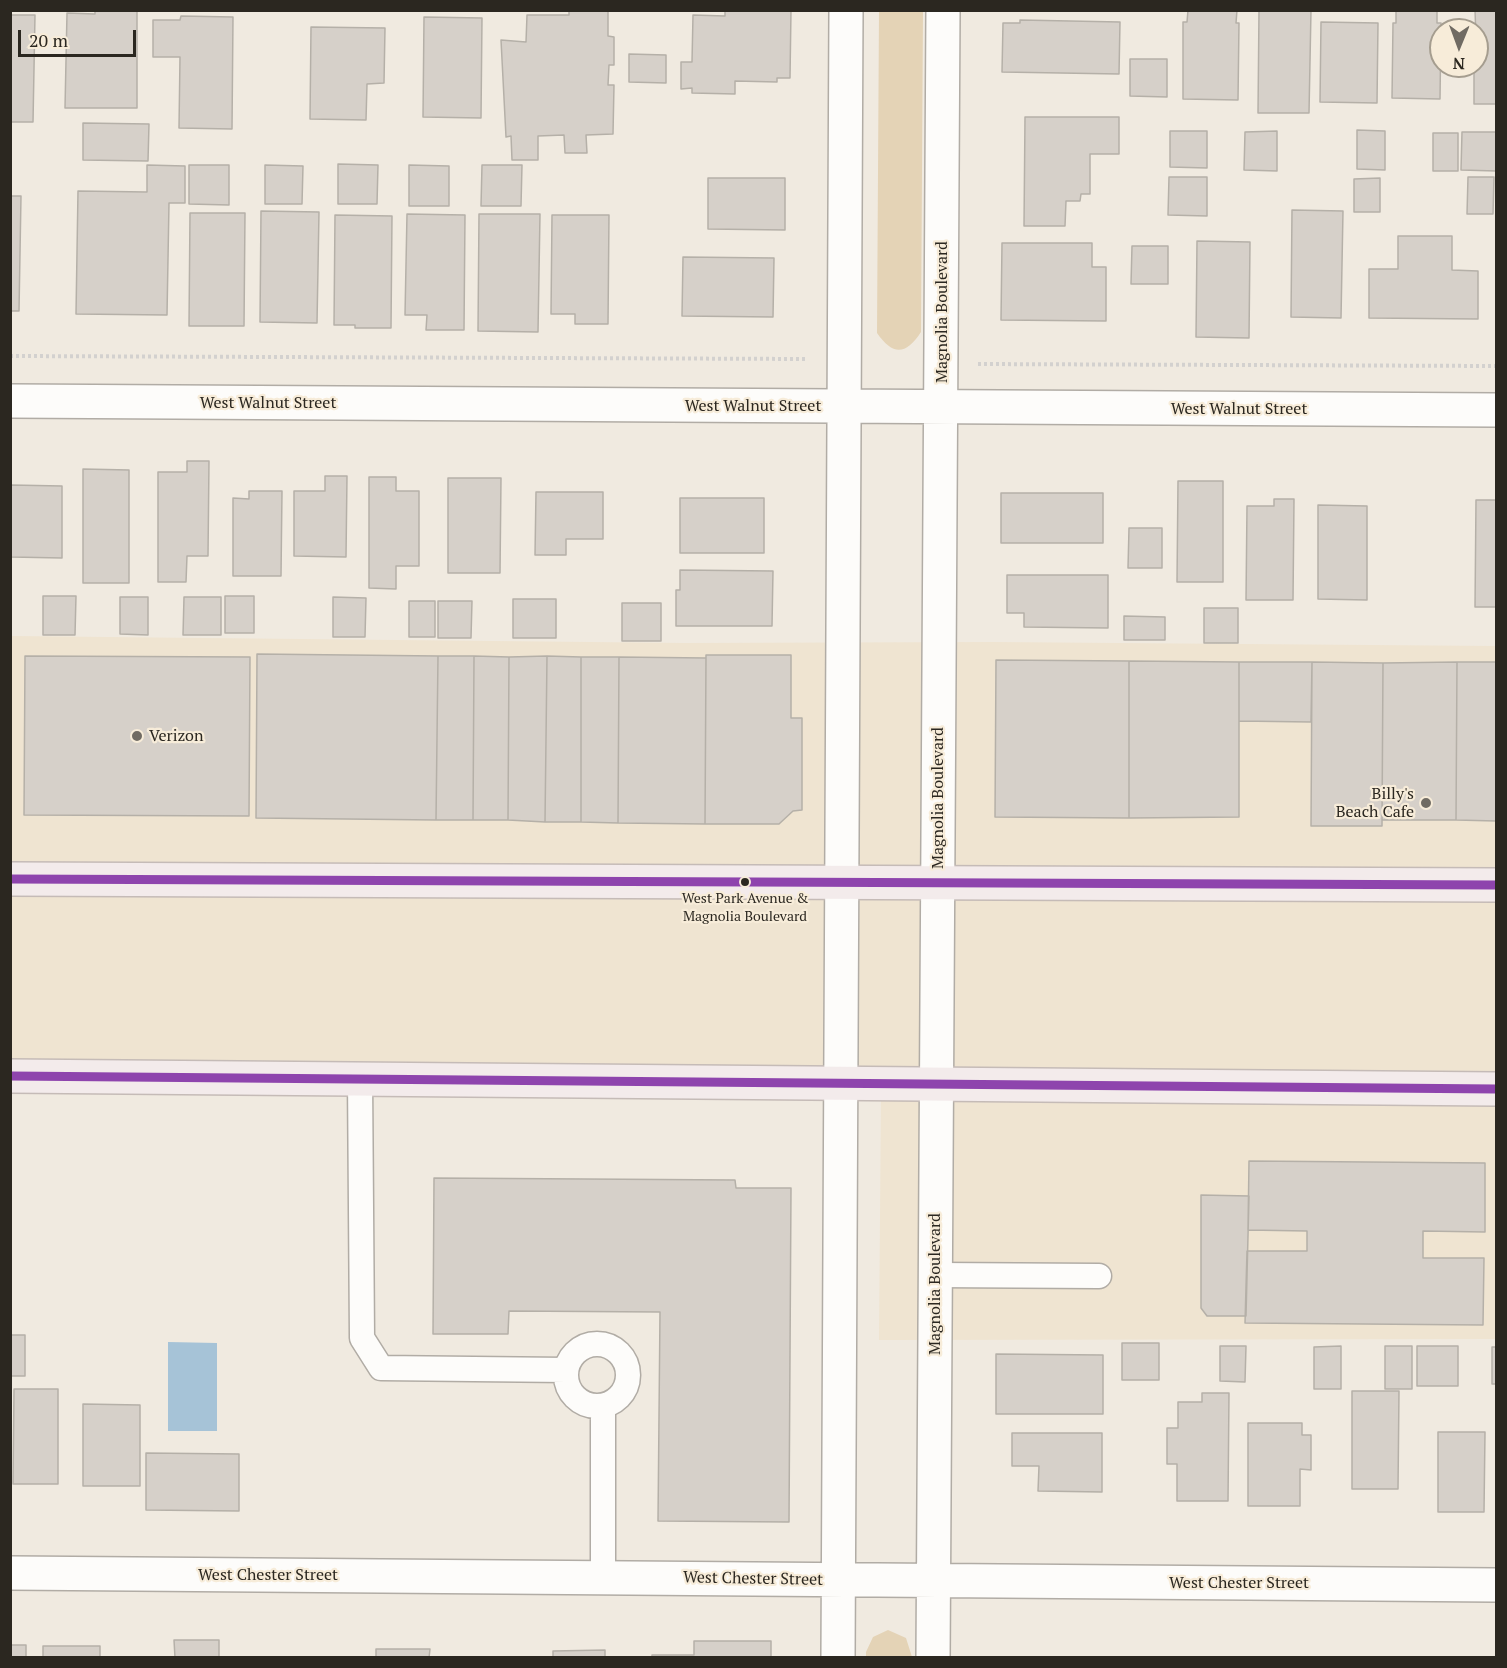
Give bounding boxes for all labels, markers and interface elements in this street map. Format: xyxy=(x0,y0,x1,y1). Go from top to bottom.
scale bar xyxy=(21,18,140,56)
north arrow xyxy=(1429,18,1489,78)
text: 20 m xyxy=(29,28,68,52)
text: N xyxy=(1452,53,1465,75)
street label: Magnolia Boulevard xyxy=(932,241,952,383)
street label: West Walnut Street xyxy=(200,393,336,413)
street label: West Walnut Street xyxy=(685,396,821,416)
street label: West Walnut Street xyxy=(1171,399,1307,419)
place label: Verizon xyxy=(149,726,203,746)
street label: Magnolia Boulevard xyxy=(928,727,948,869)
marker: Verizon xyxy=(130,729,144,743)
place label: Billy's Beach Cafe xyxy=(1336,784,1414,822)
marker: Billy's Beach Cafe xyxy=(1419,796,1433,810)
marker: West Park Avenue & Magnolia Boulevard xyxy=(739,876,751,888)
place label: West Park Avenue & Magnolia Boulevard xyxy=(682,891,808,924)
street label: Magnolia Boulevard xyxy=(925,1213,945,1355)
street label: West Chester Street xyxy=(198,1565,338,1585)
street label: West Chester Street xyxy=(683,1568,823,1590)
street label: West Chester Street xyxy=(1169,1573,1309,1593)

